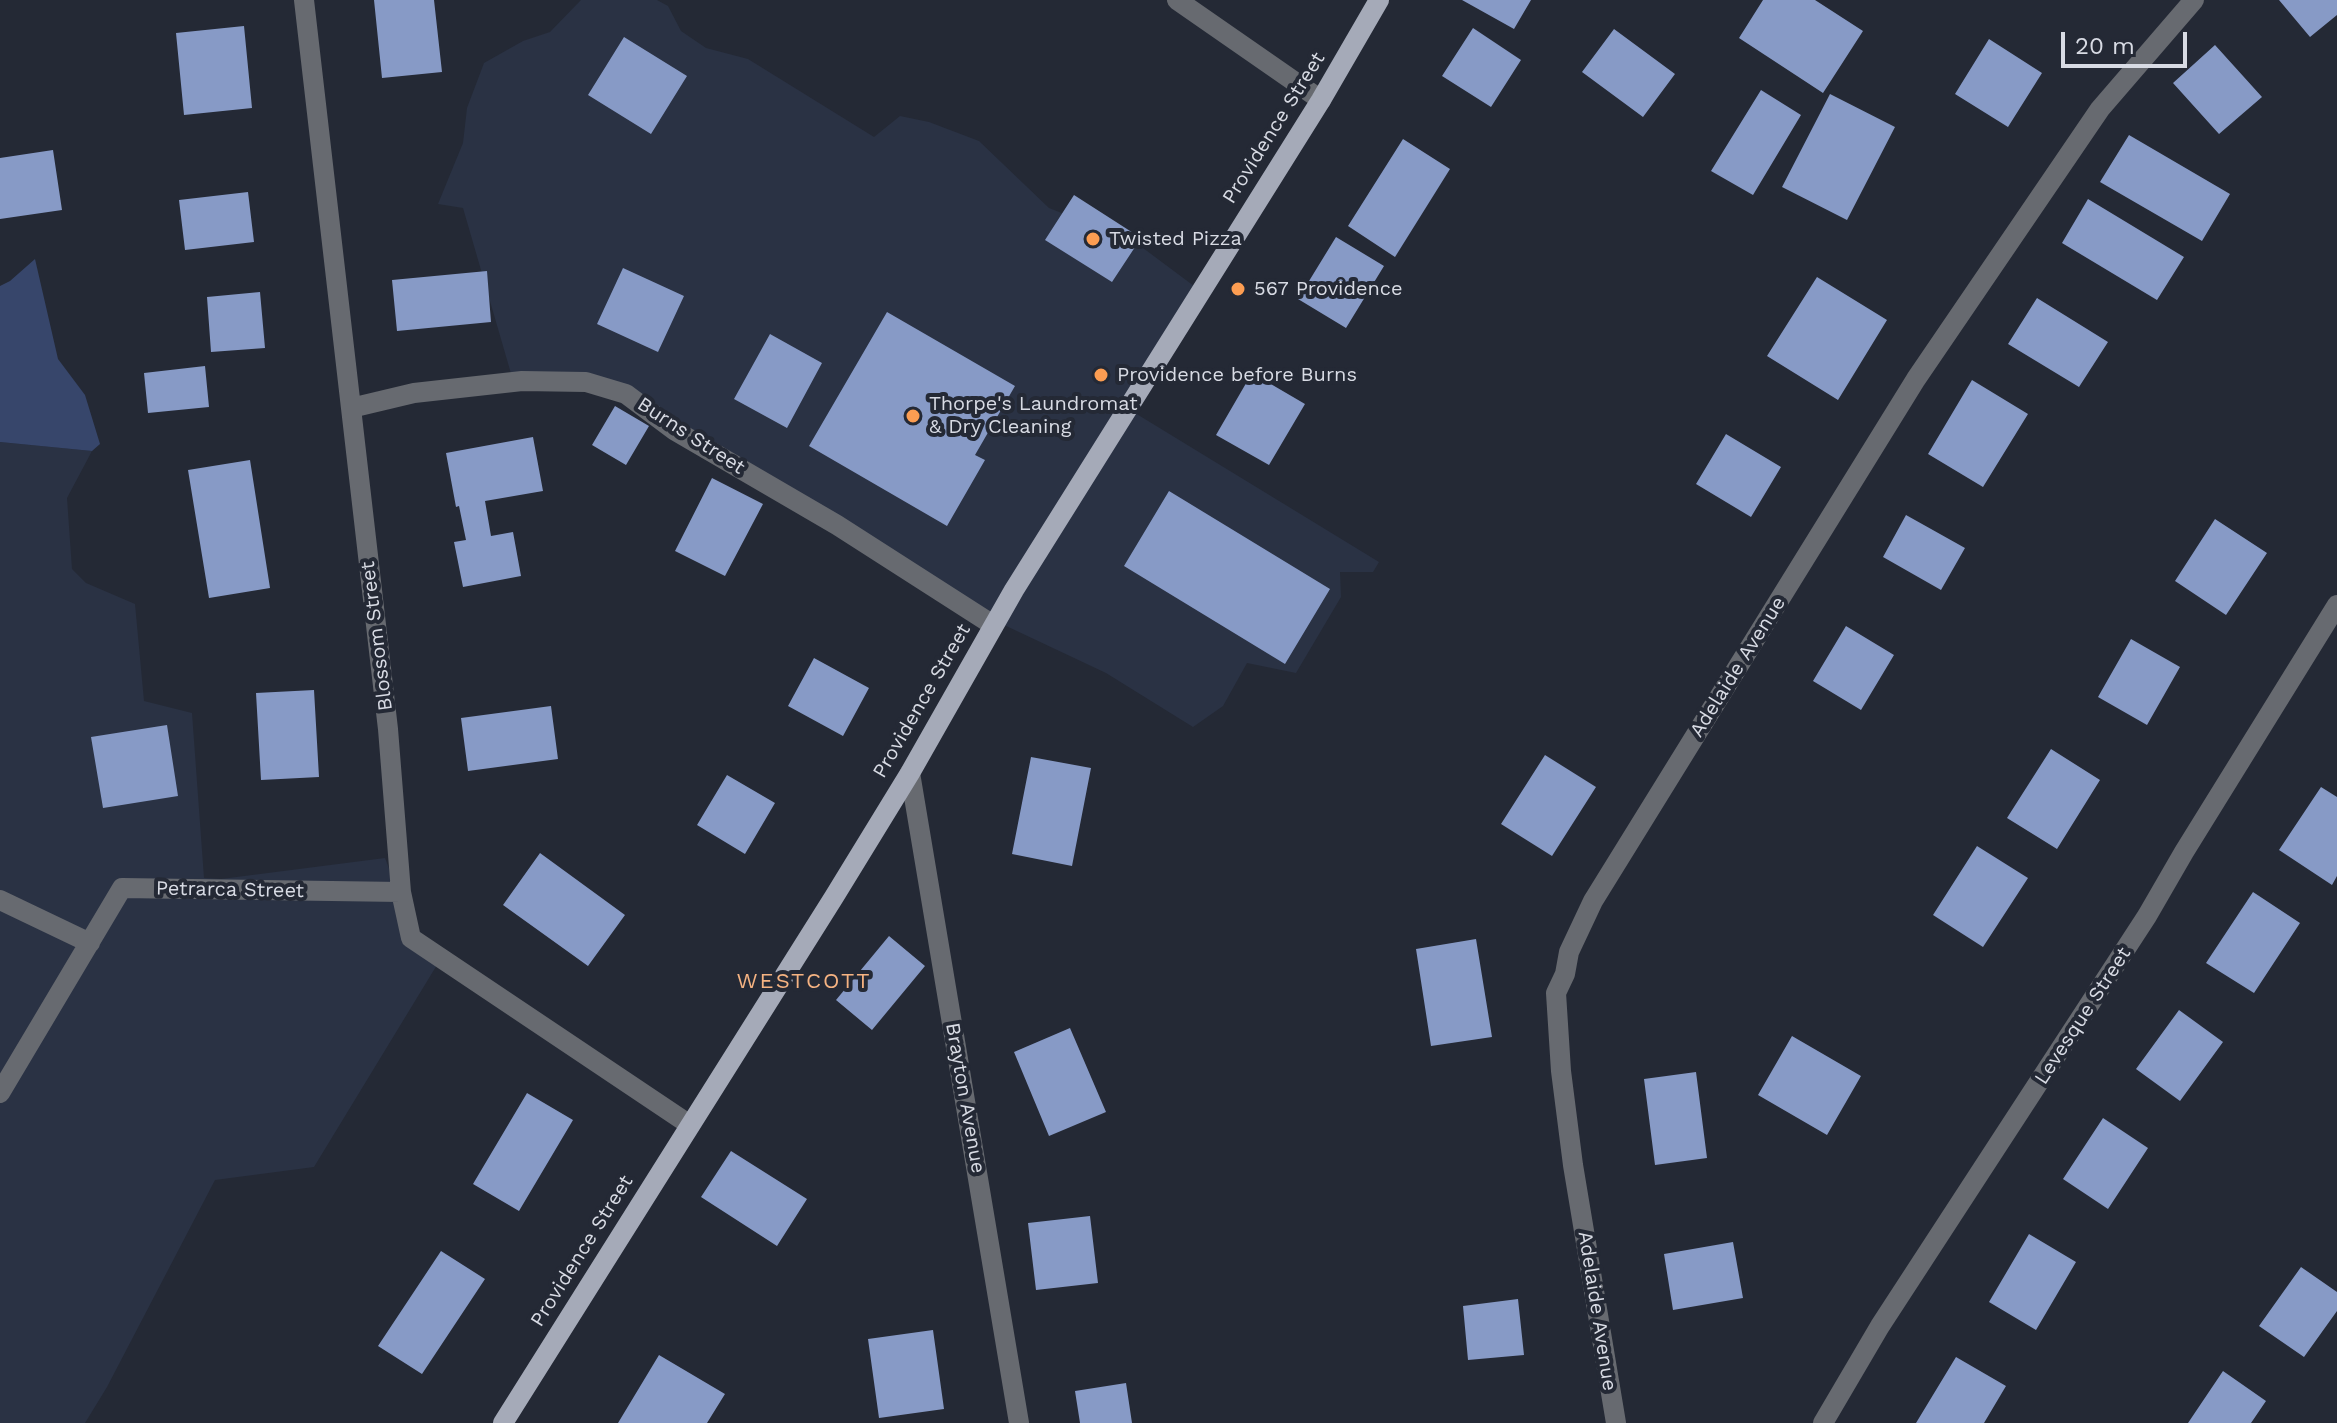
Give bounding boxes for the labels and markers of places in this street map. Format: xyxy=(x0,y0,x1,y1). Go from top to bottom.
place label: Twisted Pizza xyxy=(1109,227,1242,251)
marker: Twisted Pizza xyxy=(1084,230,1102,248)
place label: 567 Providence xyxy=(1254,277,1403,301)
marker: 567 Providence xyxy=(1229,280,1247,298)
place label: Providence before Burns xyxy=(1117,363,1357,387)
marker: Providence before Burns xyxy=(1092,366,1110,384)
place label: Thorpe's Laundromat & Dry Cleaning xyxy=(929,392,1138,439)
marker: Thorpe's Laundromat & Dry Cleaning xyxy=(904,407,922,425)

